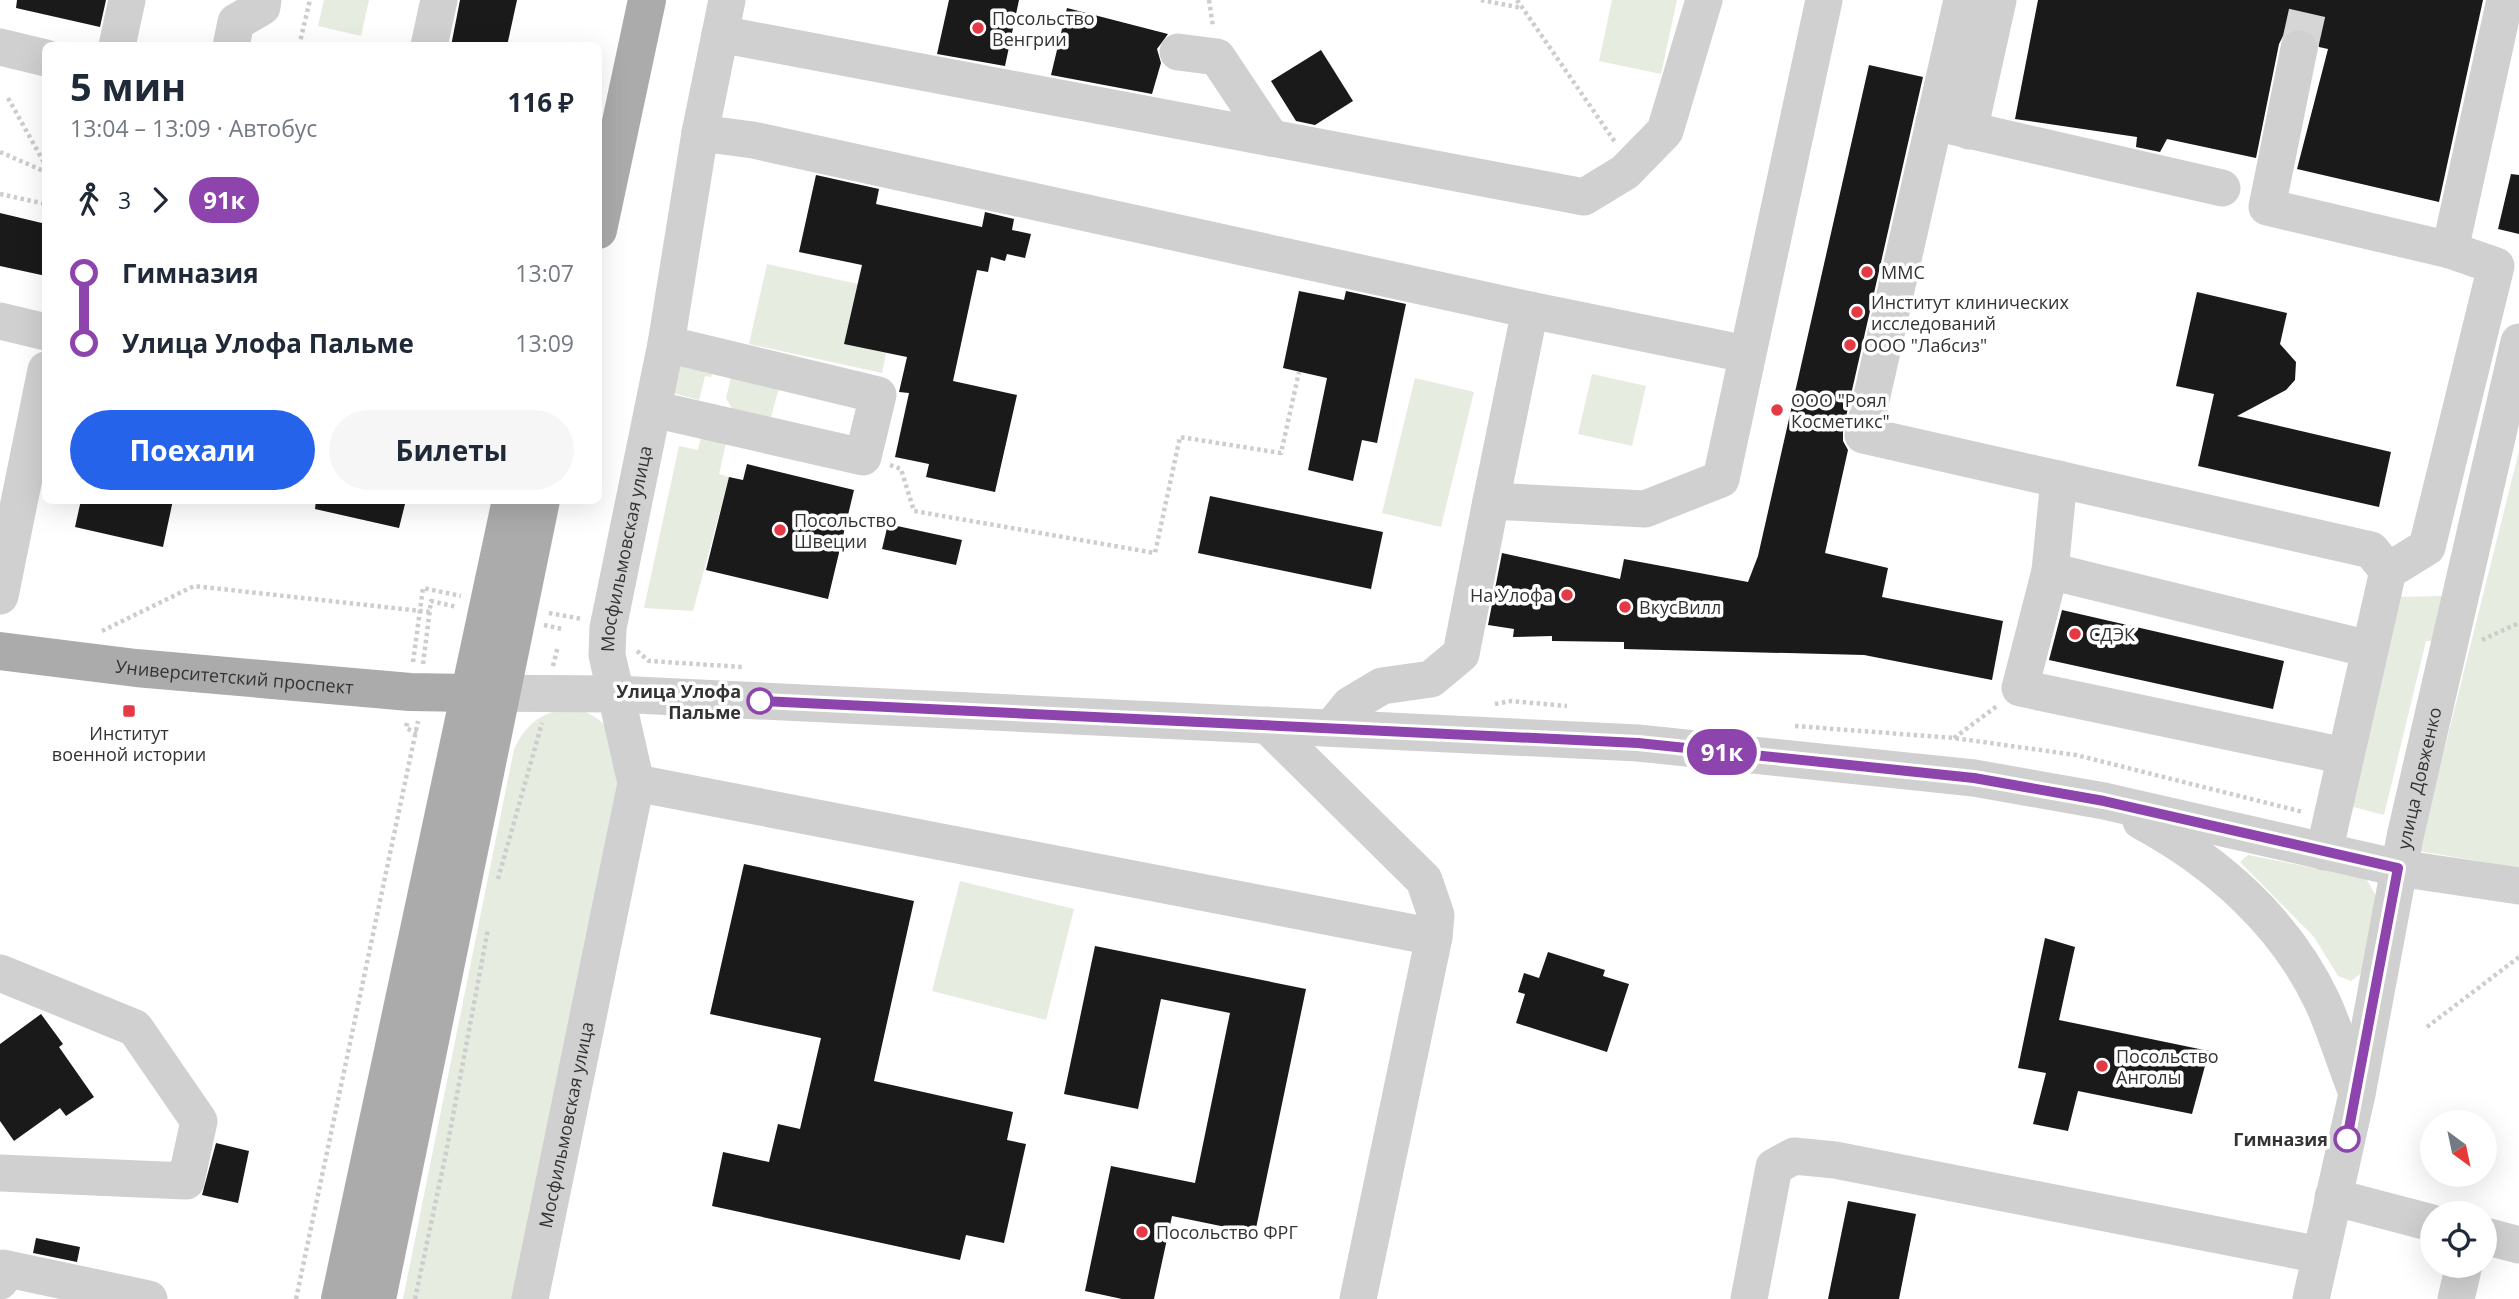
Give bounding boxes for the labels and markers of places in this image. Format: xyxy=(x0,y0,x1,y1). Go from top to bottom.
place label: Посольство Венгрии xyxy=(992,6,1095,51)
marker: Посольство Венгрии xyxy=(970,20,986,36)
place label: ММС xyxy=(1881,260,1925,284)
marker: ММС xyxy=(1859,264,1875,280)
place label: Институт клинических исследований xyxy=(1871,290,2070,335)
marker: Институт клинических исследований xyxy=(1849,304,1865,320)
place label: ООО "Лабсиз" xyxy=(1864,333,1987,357)
marker: ООО "Лабсиз" xyxy=(1842,337,1858,353)
place label: ООО "Роял Косметикс" xyxy=(1791,388,1890,433)
marker: ООО "Роял Косметикс" xyxy=(1769,402,1785,418)
place label: Посольство Швеции xyxy=(794,508,897,553)
marker: Посольство Швеции xyxy=(772,522,788,538)
place label: На Улофа xyxy=(1470,583,1553,607)
marker: На Улофа xyxy=(1559,587,1575,603)
place label: ВкусВилл xyxy=(1639,595,1721,619)
marker: ВкусВилл xyxy=(1617,599,1633,615)
place label: СДЭК xyxy=(2089,622,2135,646)
marker: СДЭК xyxy=(2067,626,2083,642)
place label: Улица Улофа Пальме xyxy=(616,679,741,724)
marker: Улица Улофа Пальме xyxy=(747,688,773,714)
marker: Институт военной истории xyxy=(121,703,137,719)
place label: Институт военной истории xyxy=(52,721,206,766)
place label: Посольство Анголы xyxy=(2116,1044,2219,1089)
marker: Посольство Анголы xyxy=(2094,1058,2110,1074)
marker: Гимназия xyxy=(2334,1126,2360,1152)
place label: Гимназия xyxy=(2233,1127,2328,1151)
place label: Посольство ФРГ xyxy=(1156,1220,1298,1244)
marker: Посольство ФРГ xyxy=(1134,1224,1150,1240)

